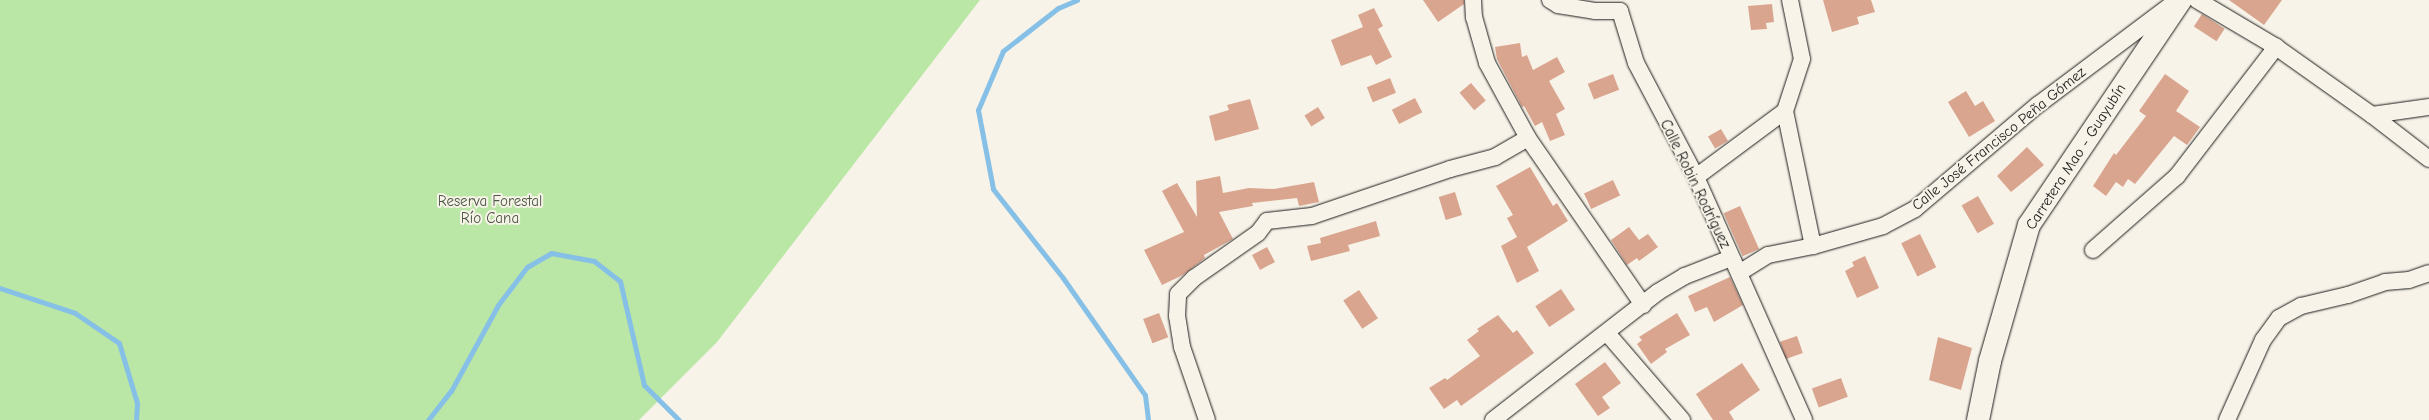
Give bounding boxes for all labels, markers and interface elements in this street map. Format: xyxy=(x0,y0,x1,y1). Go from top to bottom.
street label: Calle José Francisco Peña Gómez xyxy=(1909,63,2089,215)
street label: Carretera Mao - Guayubín xyxy=(2022,81,2130,233)
street label: Calle Robin Rodríguez xyxy=(1656,117,1734,251)
park label: Reserva Forestal Río Cana xyxy=(438,192,542,227)

